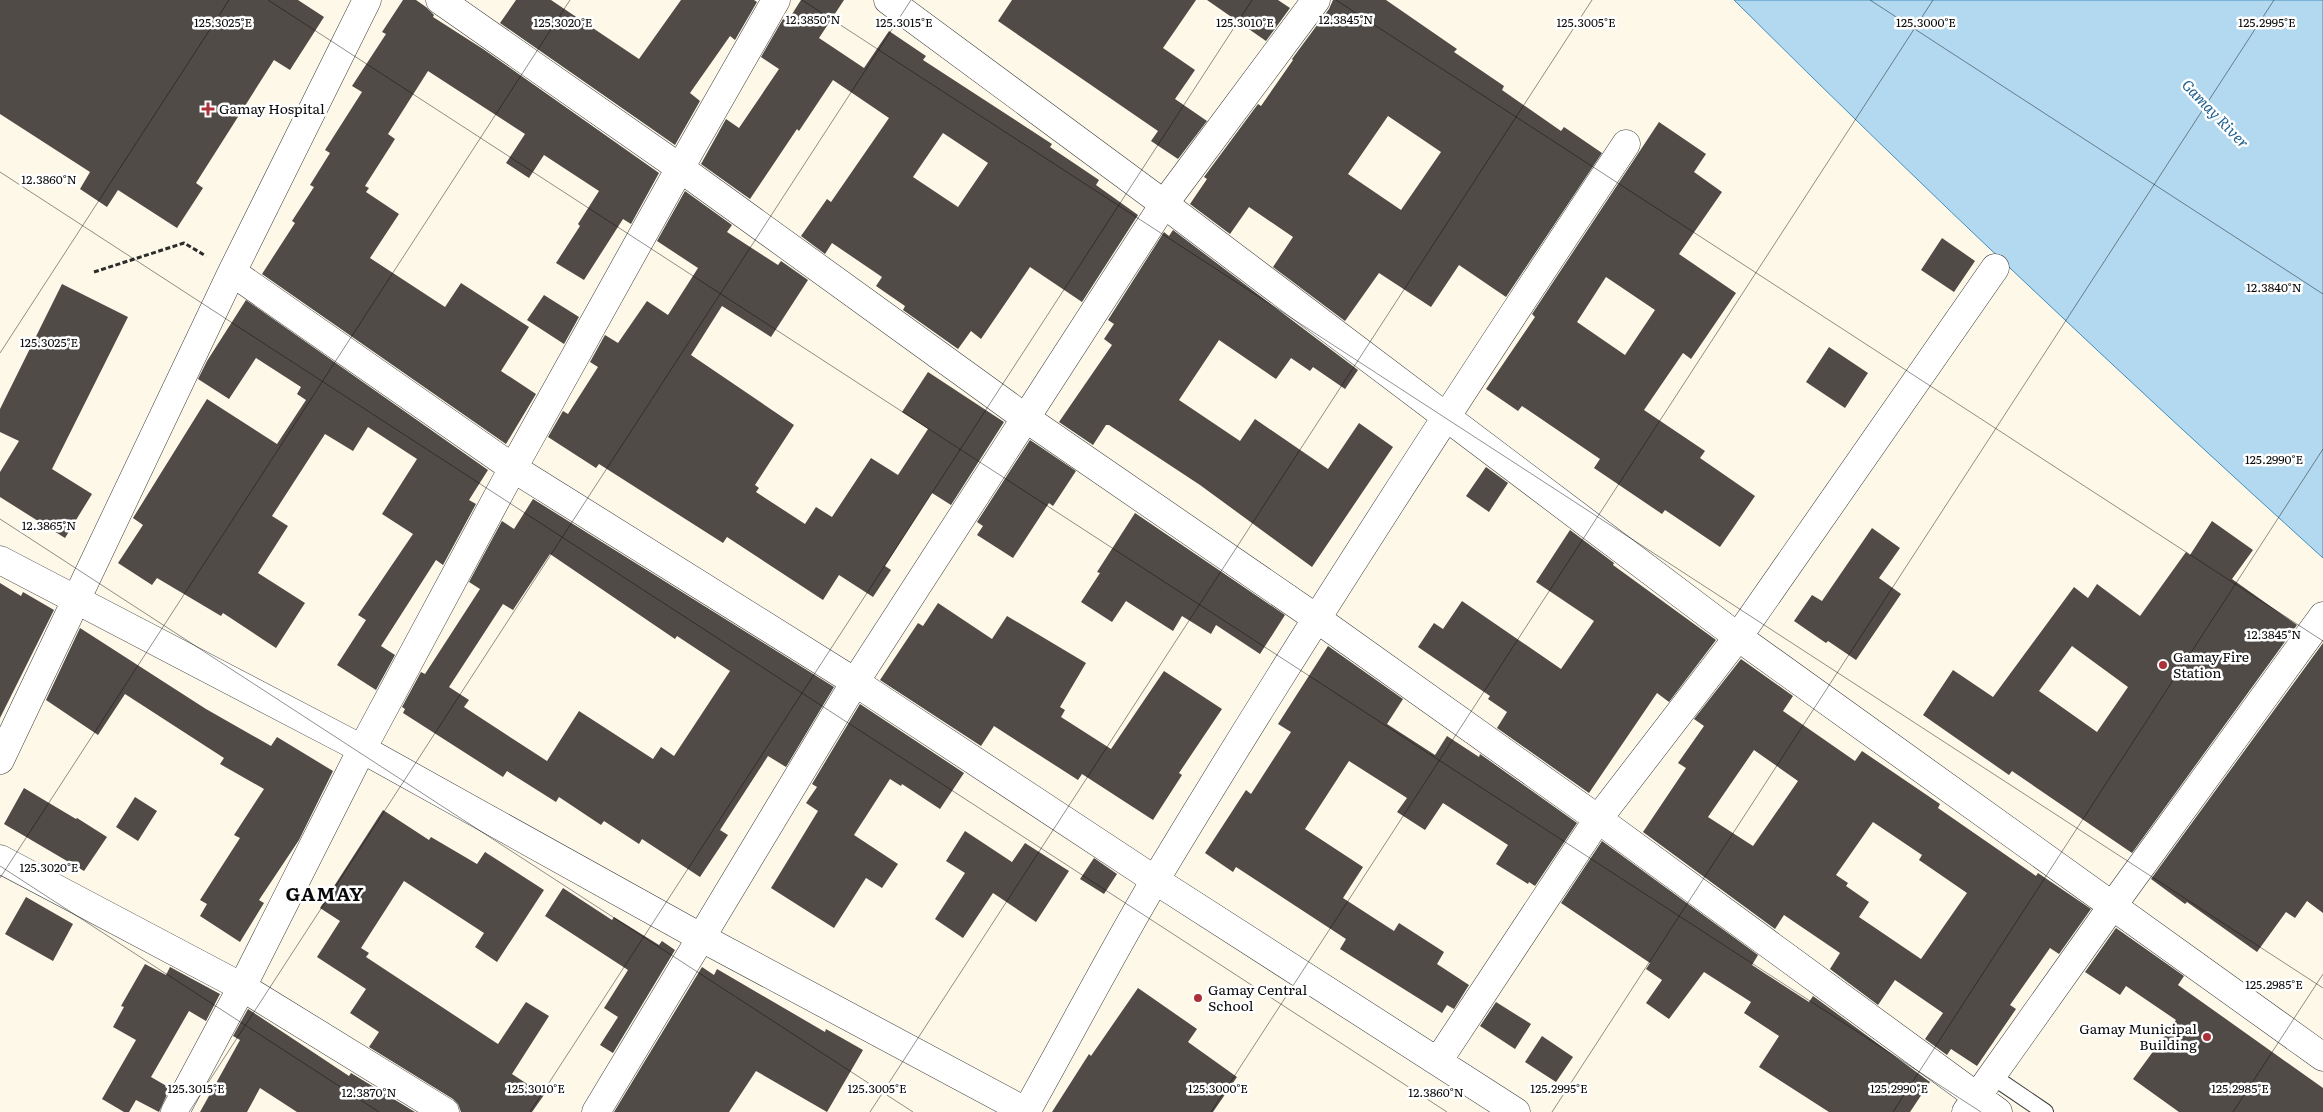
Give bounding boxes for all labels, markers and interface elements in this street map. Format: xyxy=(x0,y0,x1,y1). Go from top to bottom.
text: 12.3850°N xyxy=(785,10,841,28)
text: 12.3845°N xyxy=(1319,10,1373,28)
text: 125.3025°E xyxy=(194,13,252,31)
text: 125.3020°E xyxy=(534,13,593,31)
text: 125.3015°E xyxy=(875,13,933,31)
text: 125.3010°E xyxy=(1216,13,1274,31)
text: 125.3005°E xyxy=(1556,13,1616,31)
text: 125.3000°E xyxy=(1896,13,1956,31)
text: 125.2995°E xyxy=(2238,13,2296,31)
water label: Gamay River xyxy=(2177,73,2255,153)
place label: Gamay Hospital xyxy=(219,98,325,118)
marker: Gamay Hospital xyxy=(201,102,215,116)
text: 12.3860°N xyxy=(21,170,77,188)
text: 12.3840°N xyxy=(2246,278,2302,296)
text: 125.3025°E xyxy=(20,333,78,351)
text: 125.2990°E xyxy=(2245,450,2303,468)
text: 12.3865°N xyxy=(22,516,76,534)
text: 12.3845°N xyxy=(2247,625,2301,643)
place label: Gamay Fire Station xyxy=(2173,646,2249,682)
marker: Gamay Fire Station xyxy=(2157,659,2169,671)
text: 125.3020°E xyxy=(20,858,79,876)
district label: GAMAY xyxy=(286,879,364,907)
text: 125.2985°E xyxy=(2245,975,2303,993)
place label: Gamay Central School xyxy=(1208,979,1307,1015)
marker: Gamay Central School xyxy=(1192,992,1204,1004)
place label: Gamay Municipal Building xyxy=(2079,1018,2197,1054)
marker: Gamay Municipal Building xyxy=(2201,1031,2213,1043)
text: 125.3015°E xyxy=(167,1079,225,1097)
text: 125.3010°E xyxy=(507,1079,565,1097)
text: 125.3005°E xyxy=(847,1079,907,1097)
text: 125.3000°E xyxy=(1188,1079,1248,1097)
text: 125.2995°E xyxy=(1530,1079,1588,1097)
text: 125.2990°E xyxy=(1870,1079,1928,1097)
text: 125.2985°E xyxy=(2211,1079,2269,1097)
text: 12.3870°N xyxy=(342,1083,396,1101)
text: 12.3860°N xyxy=(1408,1083,1464,1101)

